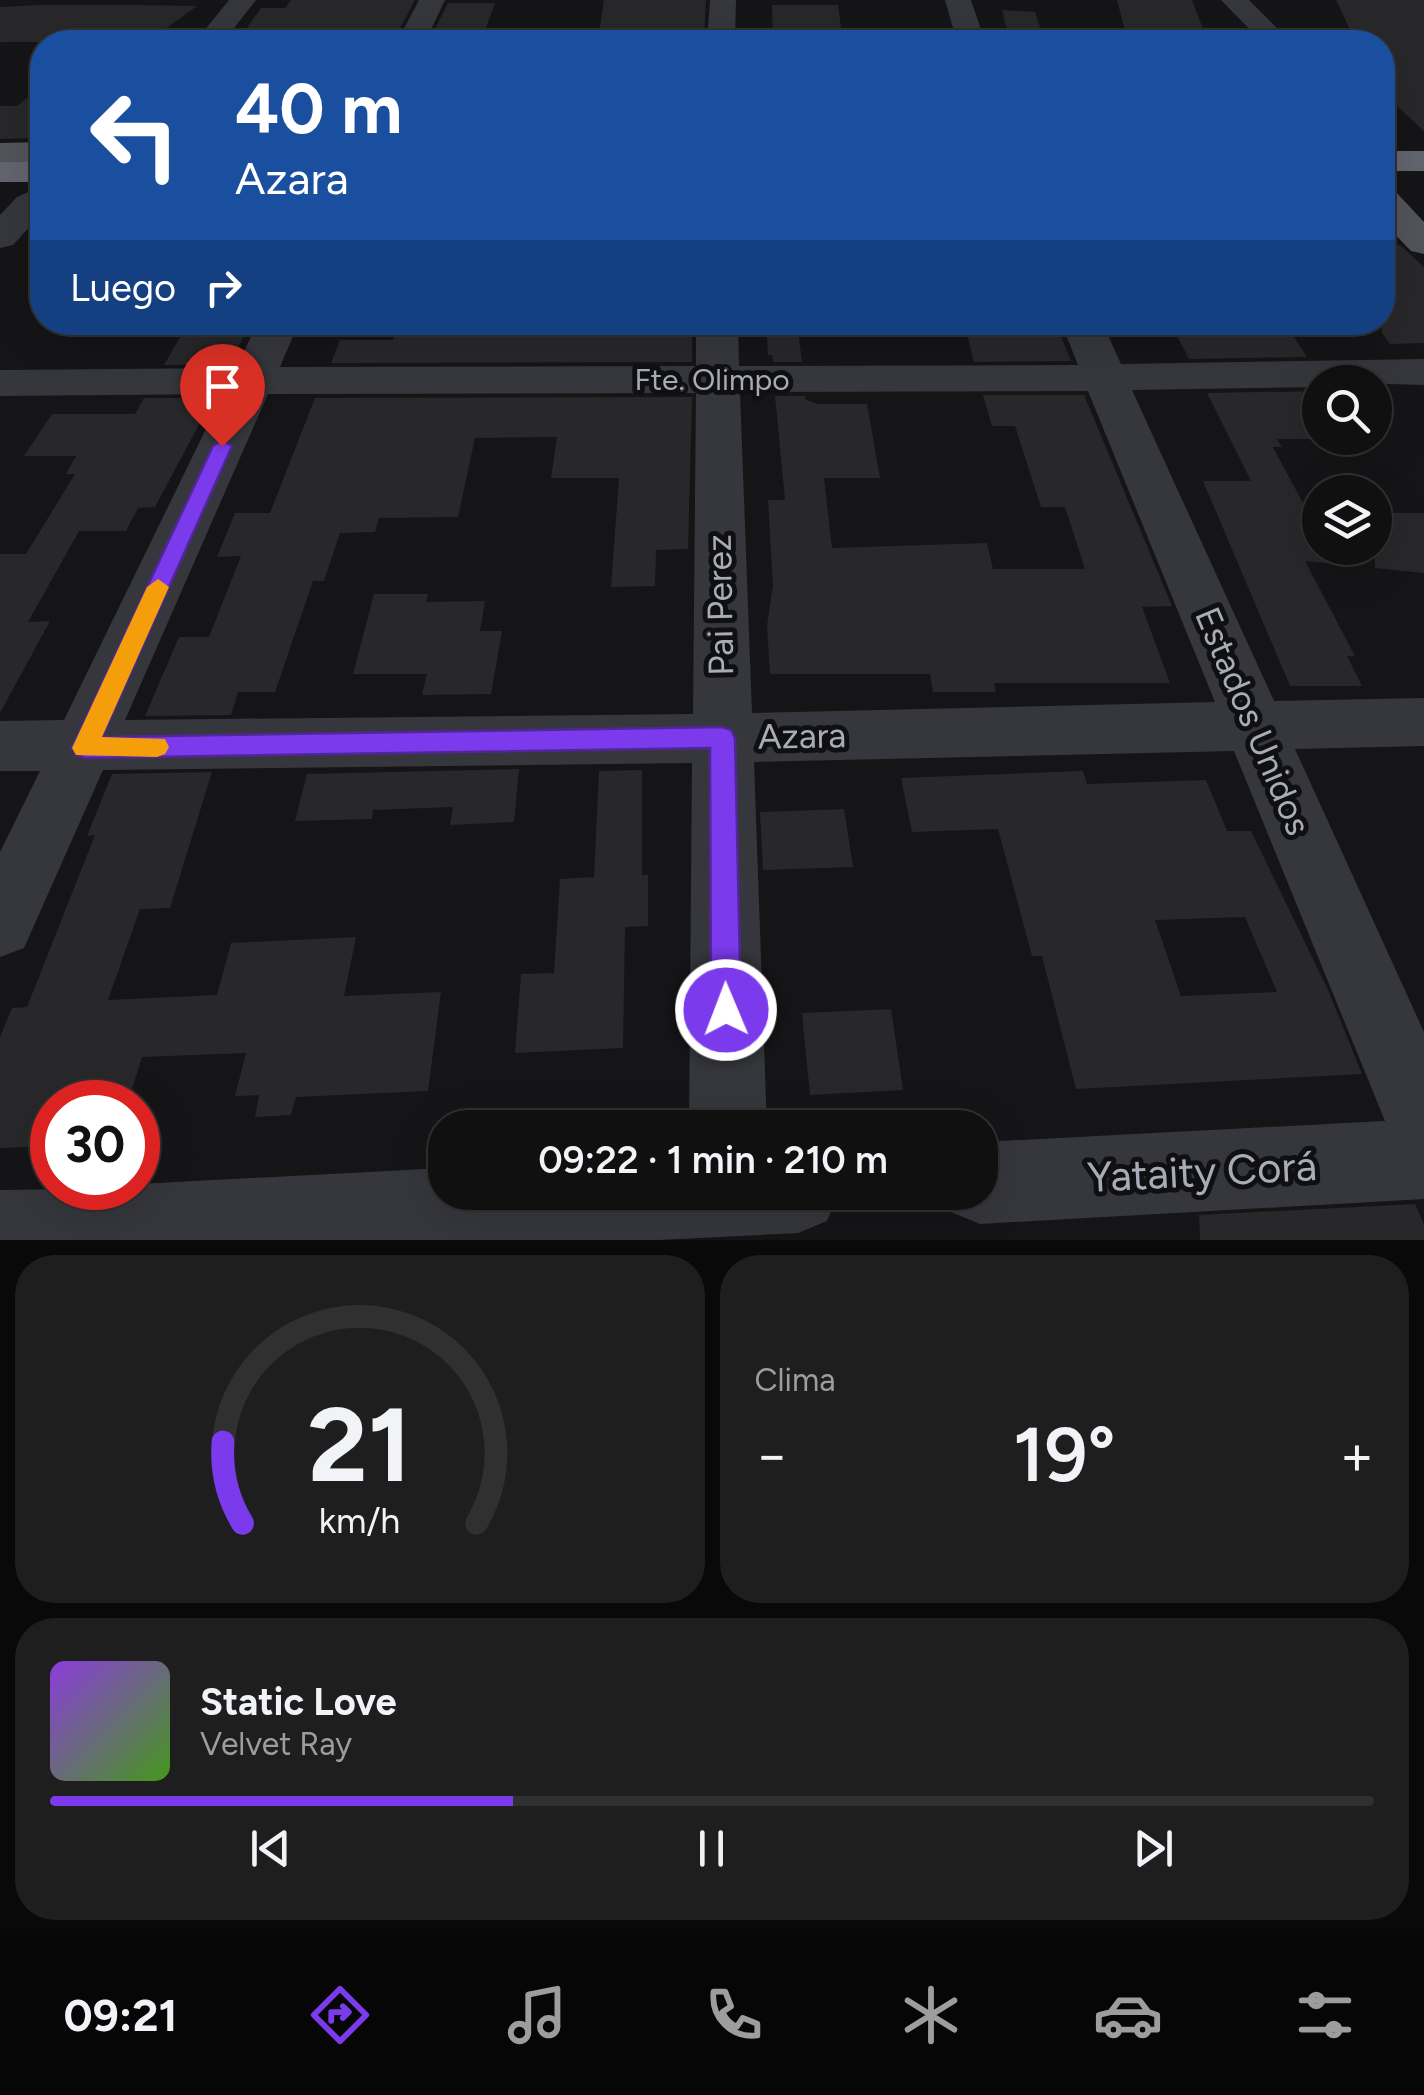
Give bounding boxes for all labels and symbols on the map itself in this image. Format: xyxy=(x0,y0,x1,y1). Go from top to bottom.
pin xyxy=(180,344,265,447)
street label: Fte. Olimpo xyxy=(634,361,790,398)
street label: Pai Perez xyxy=(698,534,742,676)
street label: Estados Unidos xyxy=(1186,601,1320,841)
street label: Azara xyxy=(757,714,847,758)
position arrow xyxy=(674,958,778,1062)
speed limit sign: 30 xyxy=(30,1080,160,1210)
street label: Yataity Corá xyxy=(1086,1140,1318,1203)

